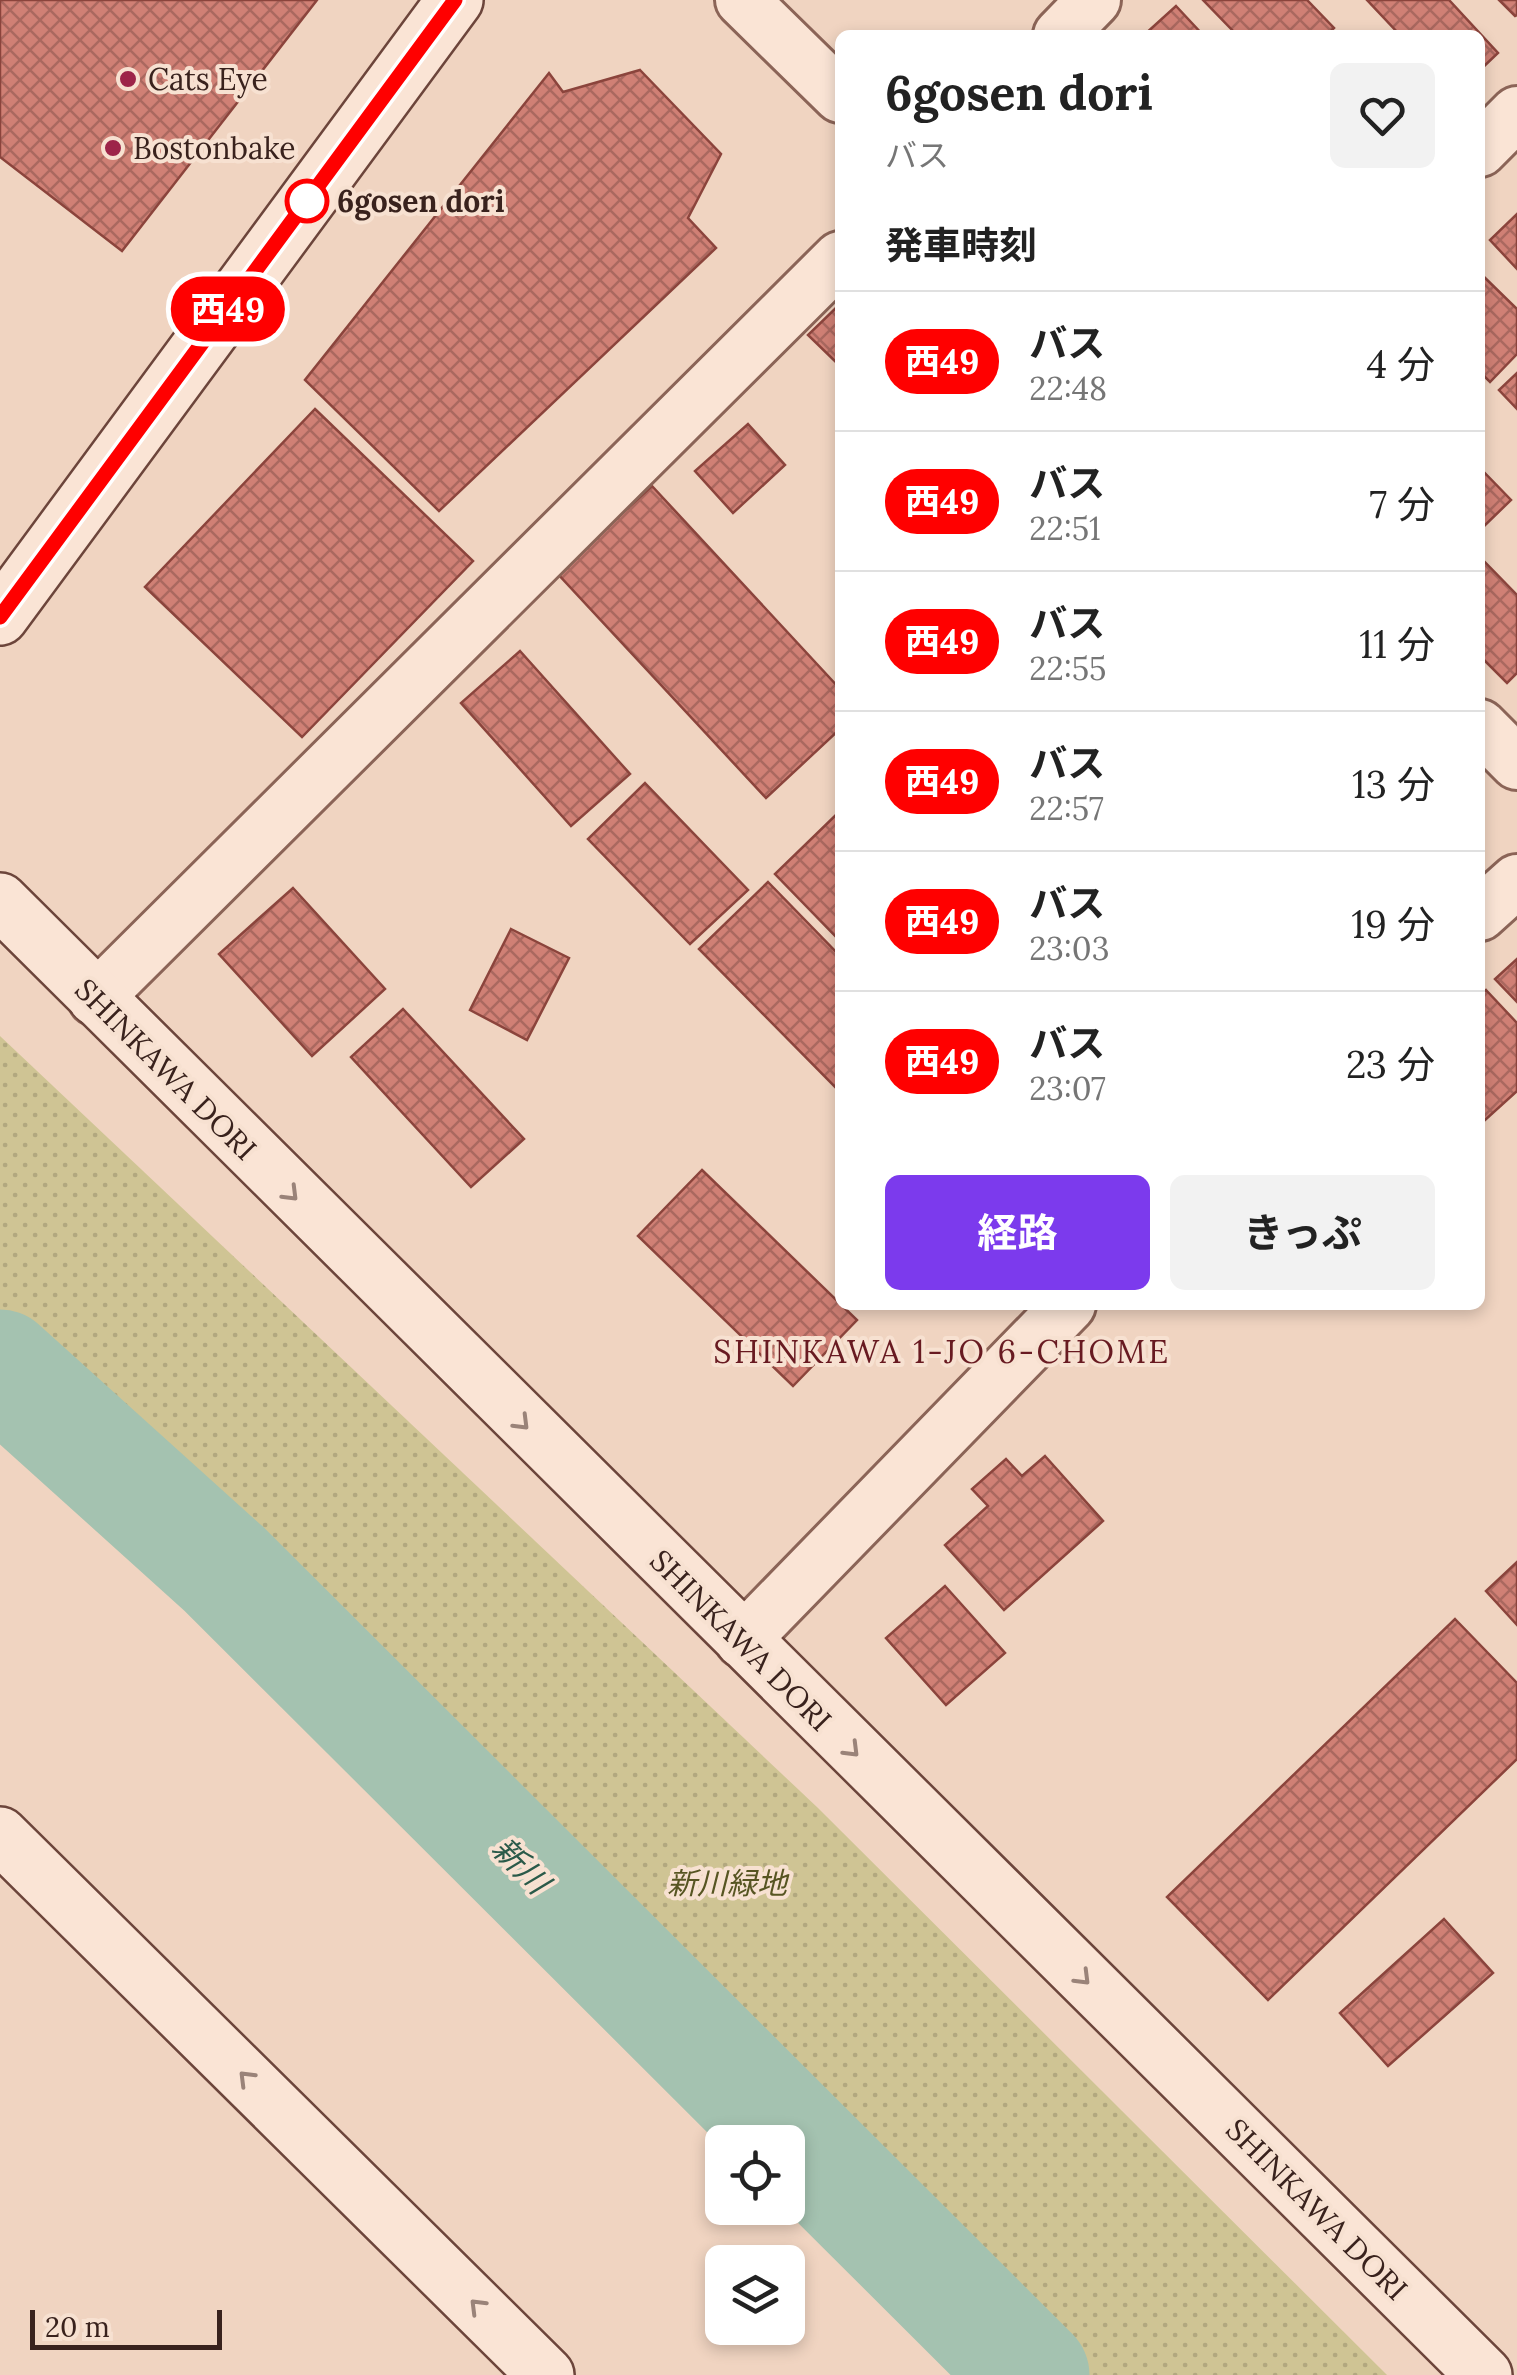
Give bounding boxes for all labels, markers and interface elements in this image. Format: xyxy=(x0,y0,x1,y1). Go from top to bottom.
place label: Cats Eye xyxy=(148,60,268,99)
text: 6gosen dori xyxy=(885,62,1153,123)
button: heart xyxy=(1330,63,1435,168)
marker: Cats Eye xyxy=(117,68,139,90)
place label: Bostonbake xyxy=(133,129,296,167)
text: バス xyxy=(885,135,949,176)
marker: Bostonbake xyxy=(102,137,124,159)
marker: 6gosen dori xyxy=(286,180,328,222)
place label: 6gosen dori xyxy=(337,182,505,221)
text: 発車時刻 xyxy=(885,221,1037,269)
line badge: 西49 xyxy=(170,276,286,342)
text: 西49 xyxy=(191,287,265,332)
text: バス xyxy=(1029,319,1105,367)
text: 西49 xyxy=(905,339,979,384)
text: 4 分 xyxy=(1366,340,1435,388)
text: 22:48 xyxy=(1029,368,1107,409)
text: バス xyxy=(1029,459,1105,507)
text: 西49 xyxy=(905,479,979,524)
text: 7 分 xyxy=(1369,480,1435,528)
text: 22:51 xyxy=(1029,508,1101,549)
text: バス xyxy=(1029,599,1105,647)
text: 西49 xyxy=(905,619,979,664)
text: 11 分 xyxy=(1359,620,1435,668)
text: 22:55 xyxy=(1029,648,1107,689)
text: バス xyxy=(1029,739,1105,787)
text: 西49 xyxy=(905,759,979,804)
text: 13 分 xyxy=(1352,760,1435,808)
text: 22:57 xyxy=(1029,788,1104,829)
text: バス xyxy=(1029,879,1105,927)
text: 西49 xyxy=(905,899,979,944)
text: 19 分 xyxy=(1351,900,1435,948)
text: 23:03 xyxy=(1029,928,1110,969)
street label: SHINKAWA DORI xyxy=(67,970,265,1168)
text: バス xyxy=(1029,1019,1105,1067)
text: 西49 xyxy=(905,1039,979,1084)
text: 23 分 xyxy=(1346,1040,1435,1088)
text: 23:07 xyxy=(1029,1068,1106,1109)
button: 経路 xyxy=(885,1175,1150,1290)
button: きっぷ xyxy=(1170,1175,1435,1290)
one-way arrow xyxy=(279,1182,297,1200)
district label: SHINKAWA 1-JO 6-CHOME xyxy=(713,1331,1171,1372)
one-way arrow xyxy=(510,1411,528,1429)
street label: SHINKAWA DORI xyxy=(642,1541,840,1739)
one-way arrow xyxy=(840,1738,858,1756)
water label: 新川 xyxy=(484,1828,560,1904)
park label: 新川緑地 xyxy=(667,1864,790,1902)
one-way arrow xyxy=(1072,1967,1090,1985)
one-way arrow xyxy=(239,2072,257,2090)
street label: SHINKAWA DORI xyxy=(1218,2110,1416,2308)
map controls xyxy=(705,2125,805,2345)
button: locate xyxy=(705,2125,805,2225)
button: layers xyxy=(705,2245,805,2345)
one-way arrow xyxy=(470,2300,488,2318)
scale bar xyxy=(30,2305,222,2350)
text: 20 m xyxy=(45,2309,110,2345)

